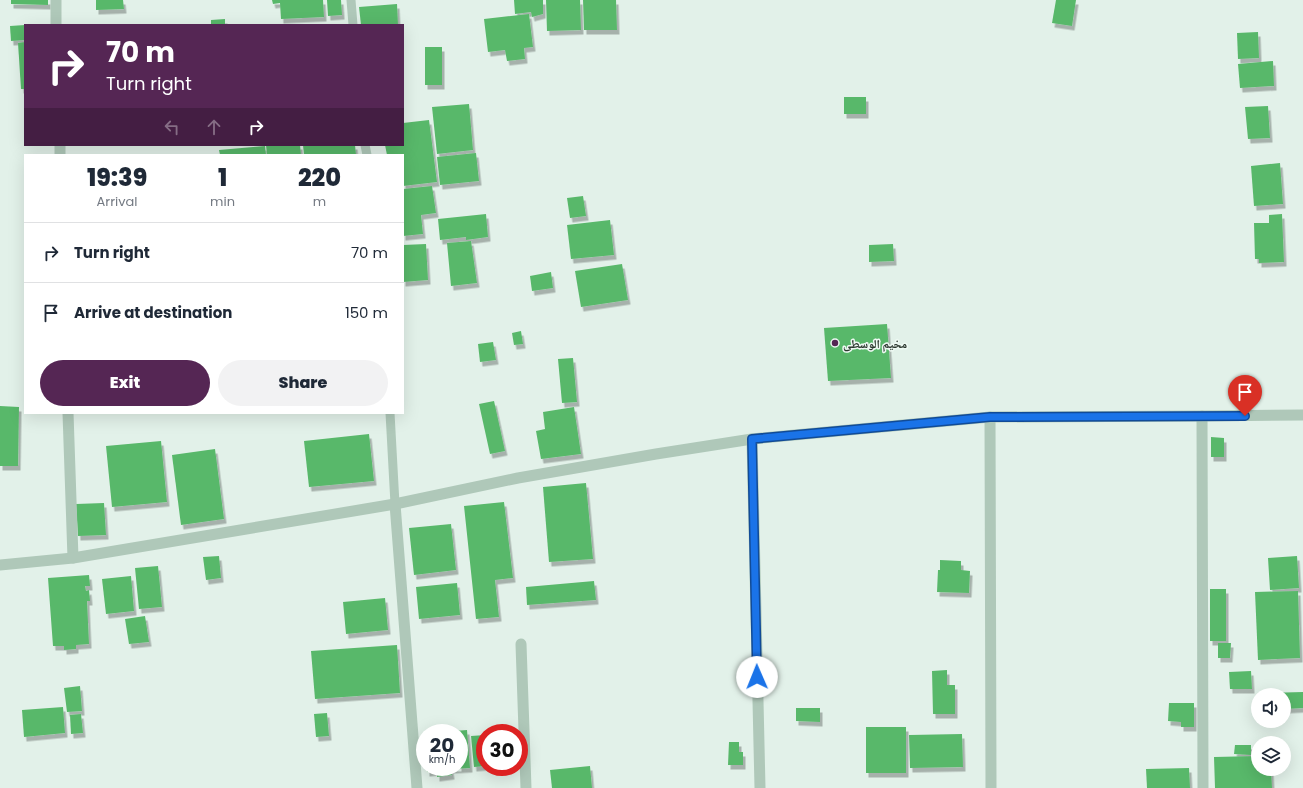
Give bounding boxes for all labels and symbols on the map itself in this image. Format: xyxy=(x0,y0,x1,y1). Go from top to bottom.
place label: مخيم الوسطى xyxy=(843,335,907,352)
marker: مخيم الوسطى xyxy=(830,338,840,348)
pin xyxy=(1228,375,1262,416)
position arrow xyxy=(736,656,778,698)
speed limit sign: 30 xyxy=(476,724,528,776)

